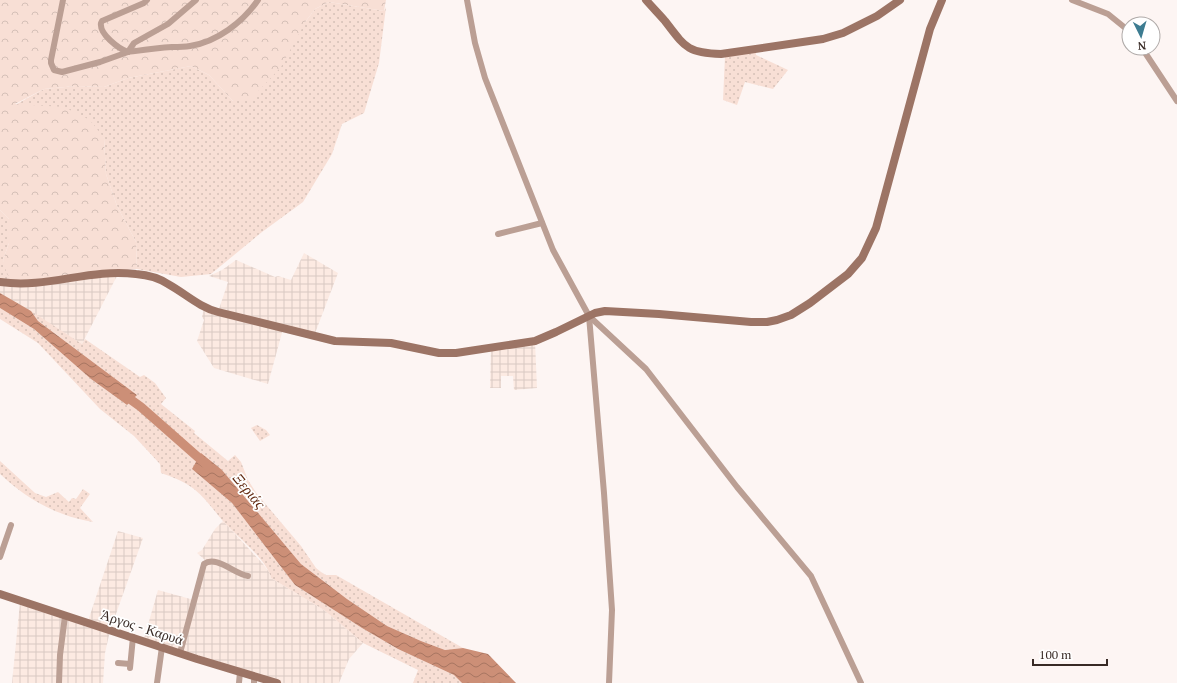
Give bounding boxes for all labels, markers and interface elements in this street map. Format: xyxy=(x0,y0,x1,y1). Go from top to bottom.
north arrow xyxy=(1121,16,1161,56)
text: N xyxy=(1136,39,1147,53)
water label: Ξεριάς xyxy=(229,468,271,513)
street label: Άργος - Καρυά xyxy=(98,604,186,649)
scale bar xyxy=(1033,641,1107,667)
text: 100 m xyxy=(1039,647,1072,662)

